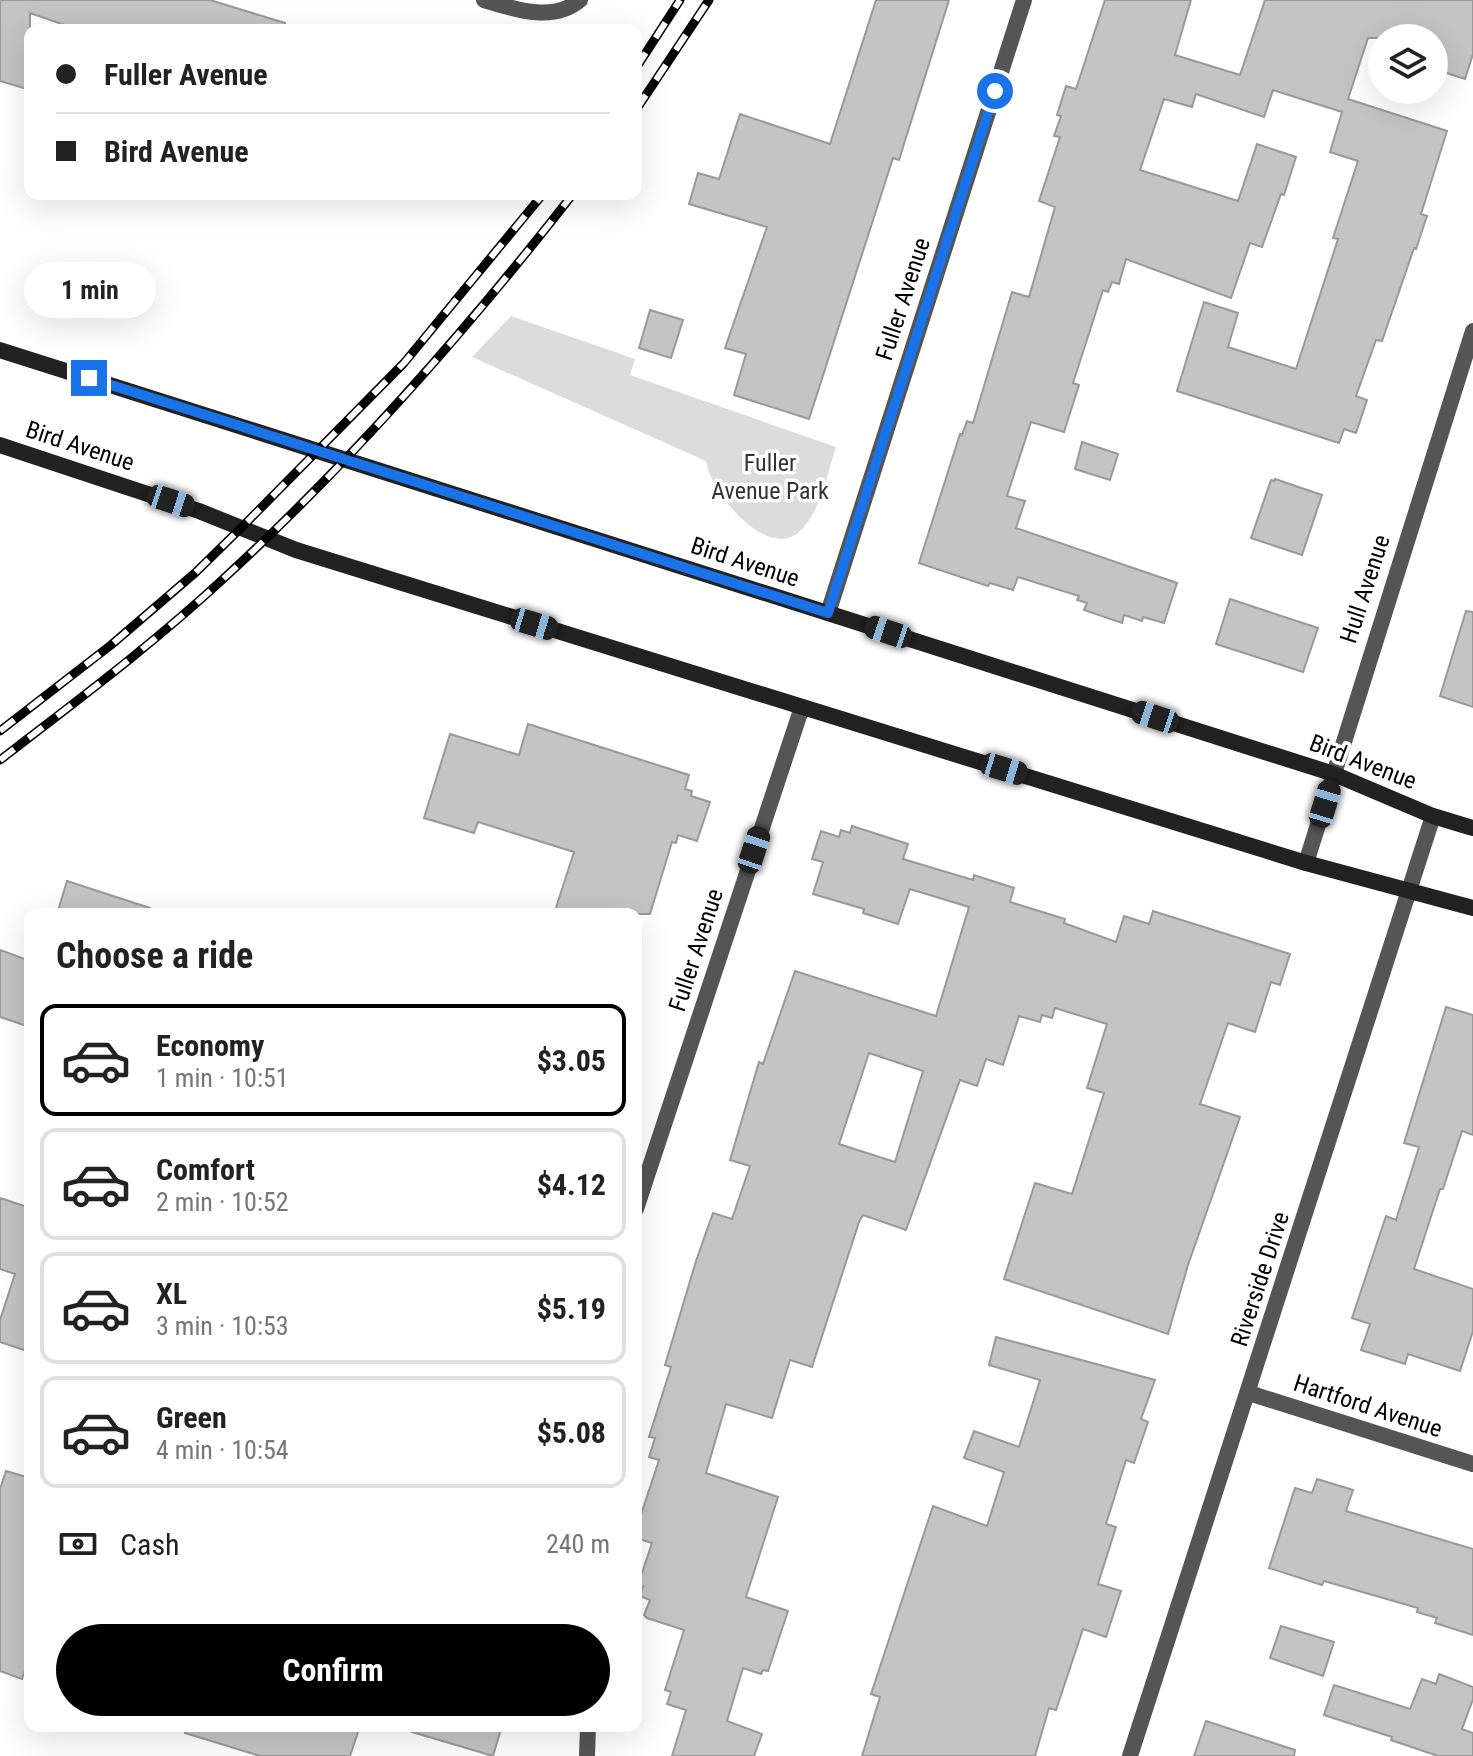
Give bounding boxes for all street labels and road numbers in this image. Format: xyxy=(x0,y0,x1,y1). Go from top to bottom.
street label: Fuller Avenue xyxy=(870,234,936,364)
street label: Bird Avenue xyxy=(22,415,138,477)
street label: Bird Avenue xyxy=(687,531,803,593)
street label: Hull Avenue xyxy=(1334,531,1396,647)
street label: Bird Avenue xyxy=(1306,729,1420,795)
street label: Fuller Avenue xyxy=(663,885,729,1015)
street label: Riverside Drive xyxy=(1225,1208,1295,1350)
street label: Hartford Avenue xyxy=(1290,1369,1446,1443)

